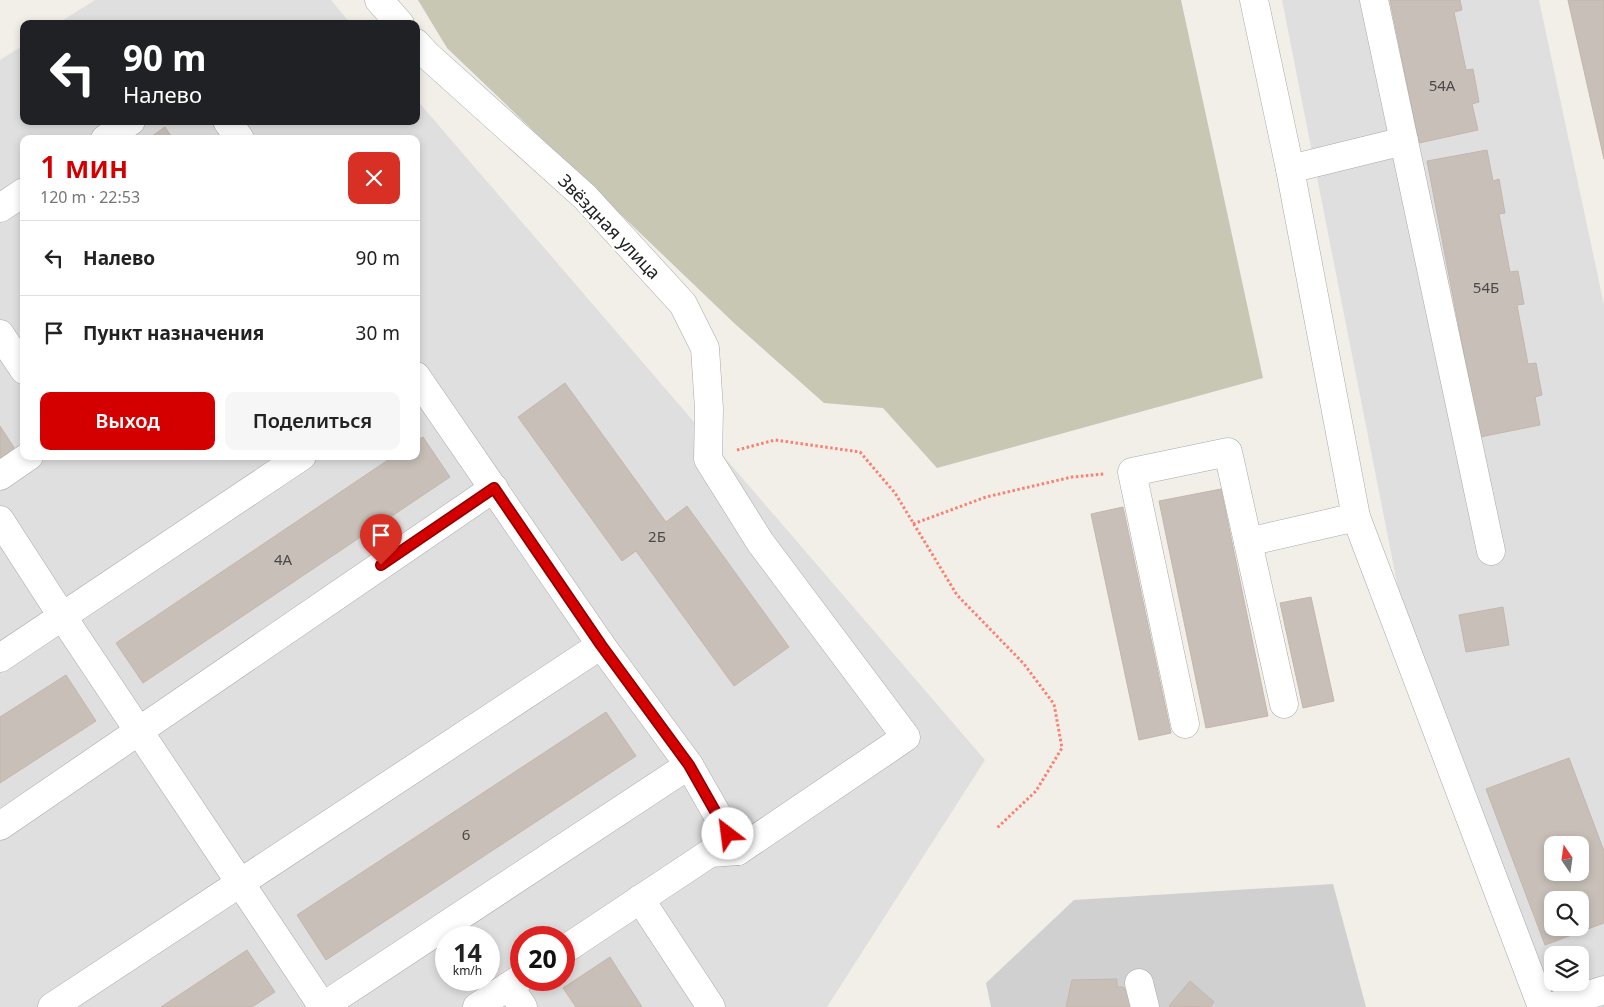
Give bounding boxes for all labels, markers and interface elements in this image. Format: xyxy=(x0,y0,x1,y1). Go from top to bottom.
text: 90 m xyxy=(123,34,206,81)
icon: left xyxy=(40,40,105,105)
house number: 54А xyxy=(1429,75,1456,95)
text: Налево xyxy=(123,79,202,109)
text: 1 мин xyxy=(40,146,128,187)
button: close xyxy=(348,152,400,204)
street label: Звёздная улица xyxy=(553,169,666,284)
text: 120 m · 22:53 xyxy=(40,186,140,208)
icon: left xyxy=(40,244,68,272)
text: Налево xyxy=(83,245,155,271)
text: 90 m xyxy=(356,245,400,271)
house number: 54Б xyxy=(1473,277,1499,297)
icon: arrive xyxy=(40,319,68,347)
text: Пункт назначения xyxy=(83,320,264,346)
text: 30 m xyxy=(356,320,400,346)
button: Выход xyxy=(40,392,215,450)
button: Поделиться xyxy=(225,392,400,450)
pin xyxy=(360,514,402,565)
icon: arrive xyxy=(367,521,395,549)
house number: 2Б xyxy=(648,526,666,546)
house number: 4А xyxy=(274,549,293,569)
position arrow xyxy=(701,807,753,859)
house number: 6 xyxy=(462,824,470,844)
north arrow xyxy=(1544,836,1589,881)
map controls xyxy=(1544,836,1589,991)
button: search xyxy=(1544,891,1589,936)
speed limit sign: 20 xyxy=(510,926,575,991)
text: 14 xyxy=(453,935,482,969)
button: layers xyxy=(1544,946,1589,991)
text: km/h xyxy=(453,962,482,979)

